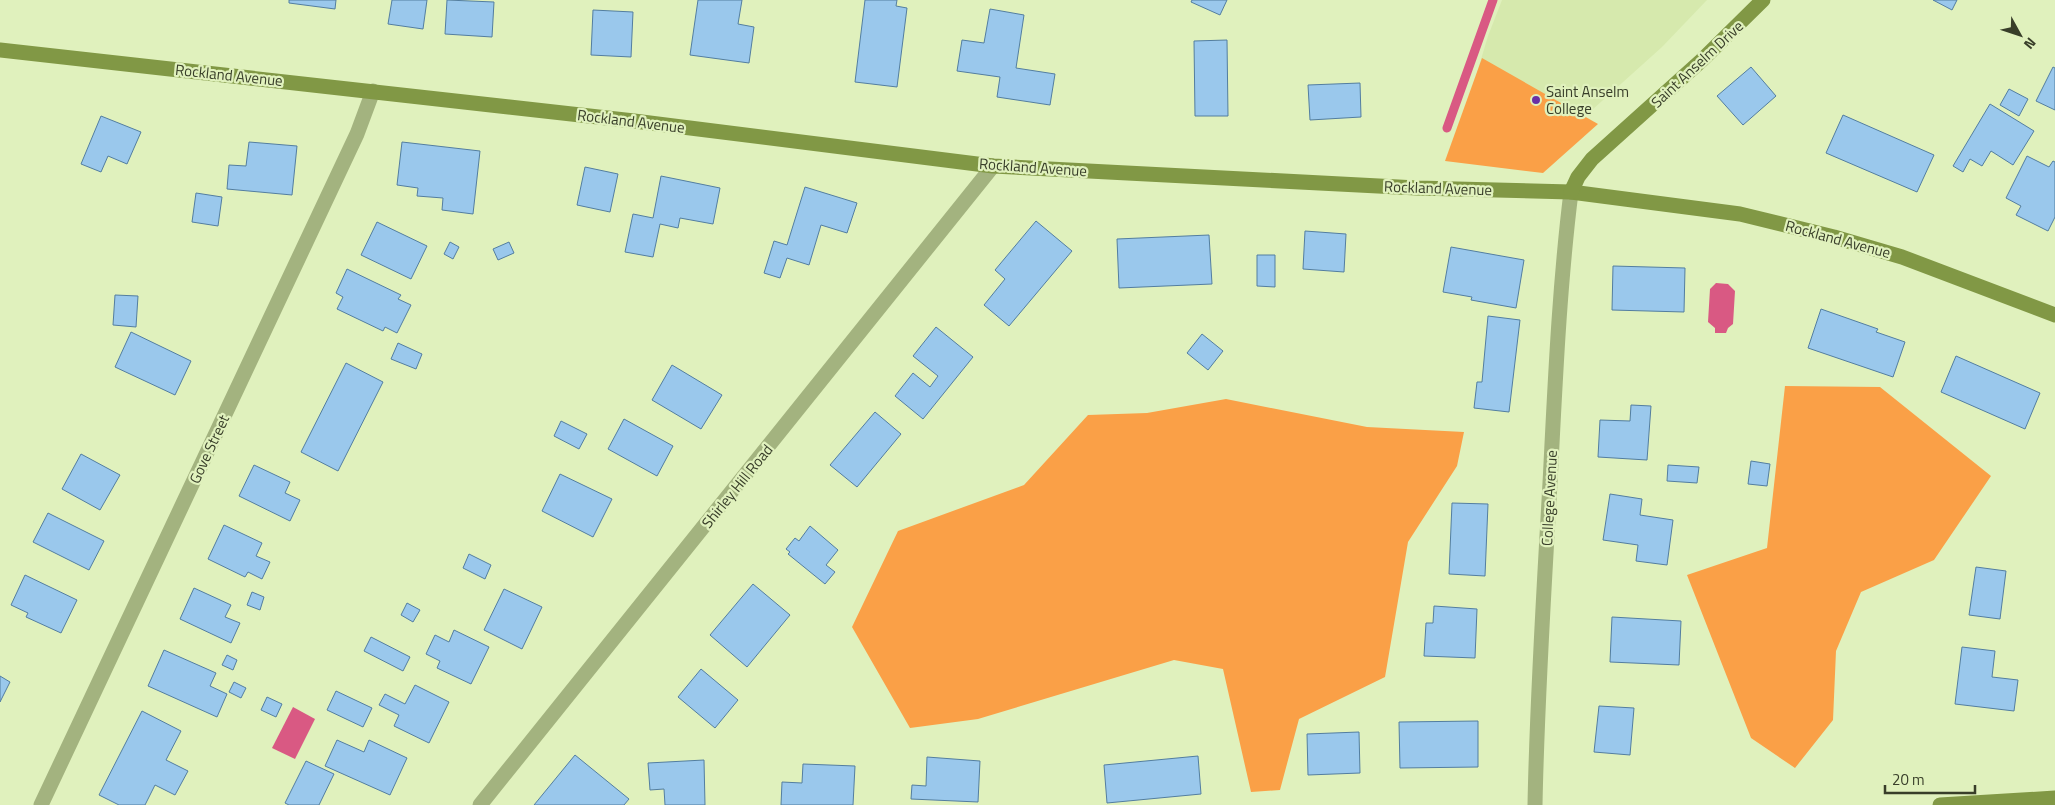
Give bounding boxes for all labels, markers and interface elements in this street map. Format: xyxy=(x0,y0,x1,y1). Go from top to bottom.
north arrow xyxy=(1995,10,2045,60)
street label: Saint Anselm Drive xyxy=(1646,15,1748,113)
text: N xyxy=(2019,33,2042,54)
street label: Rockland Avenue xyxy=(174,58,284,92)
place label: Saint Anselm College xyxy=(1546,80,1629,120)
marker: Saint Anselm College xyxy=(1530,94,1542,106)
street label: Rockland Avenue xyxy=(576,103,686,139)
street label: Rockland Avenue xyxy=(978,152,1088,182)
street label: Rockland Avenue xyxy=(1384,175,1492,201)
street label: Rockland Avenue xyxy=(1783,214,1893,264)
street label: Gove Street xyxy=(183,410,235,487)
street label: Shirley Hill Road xyxy=(696,439,778,533)
street label: College Avenue xyxy=(1535,449,1563,547)
scale bar xyxy=(1885,762,1975,794)
text: 20 m xyxy=(1892,768,1925,791)

